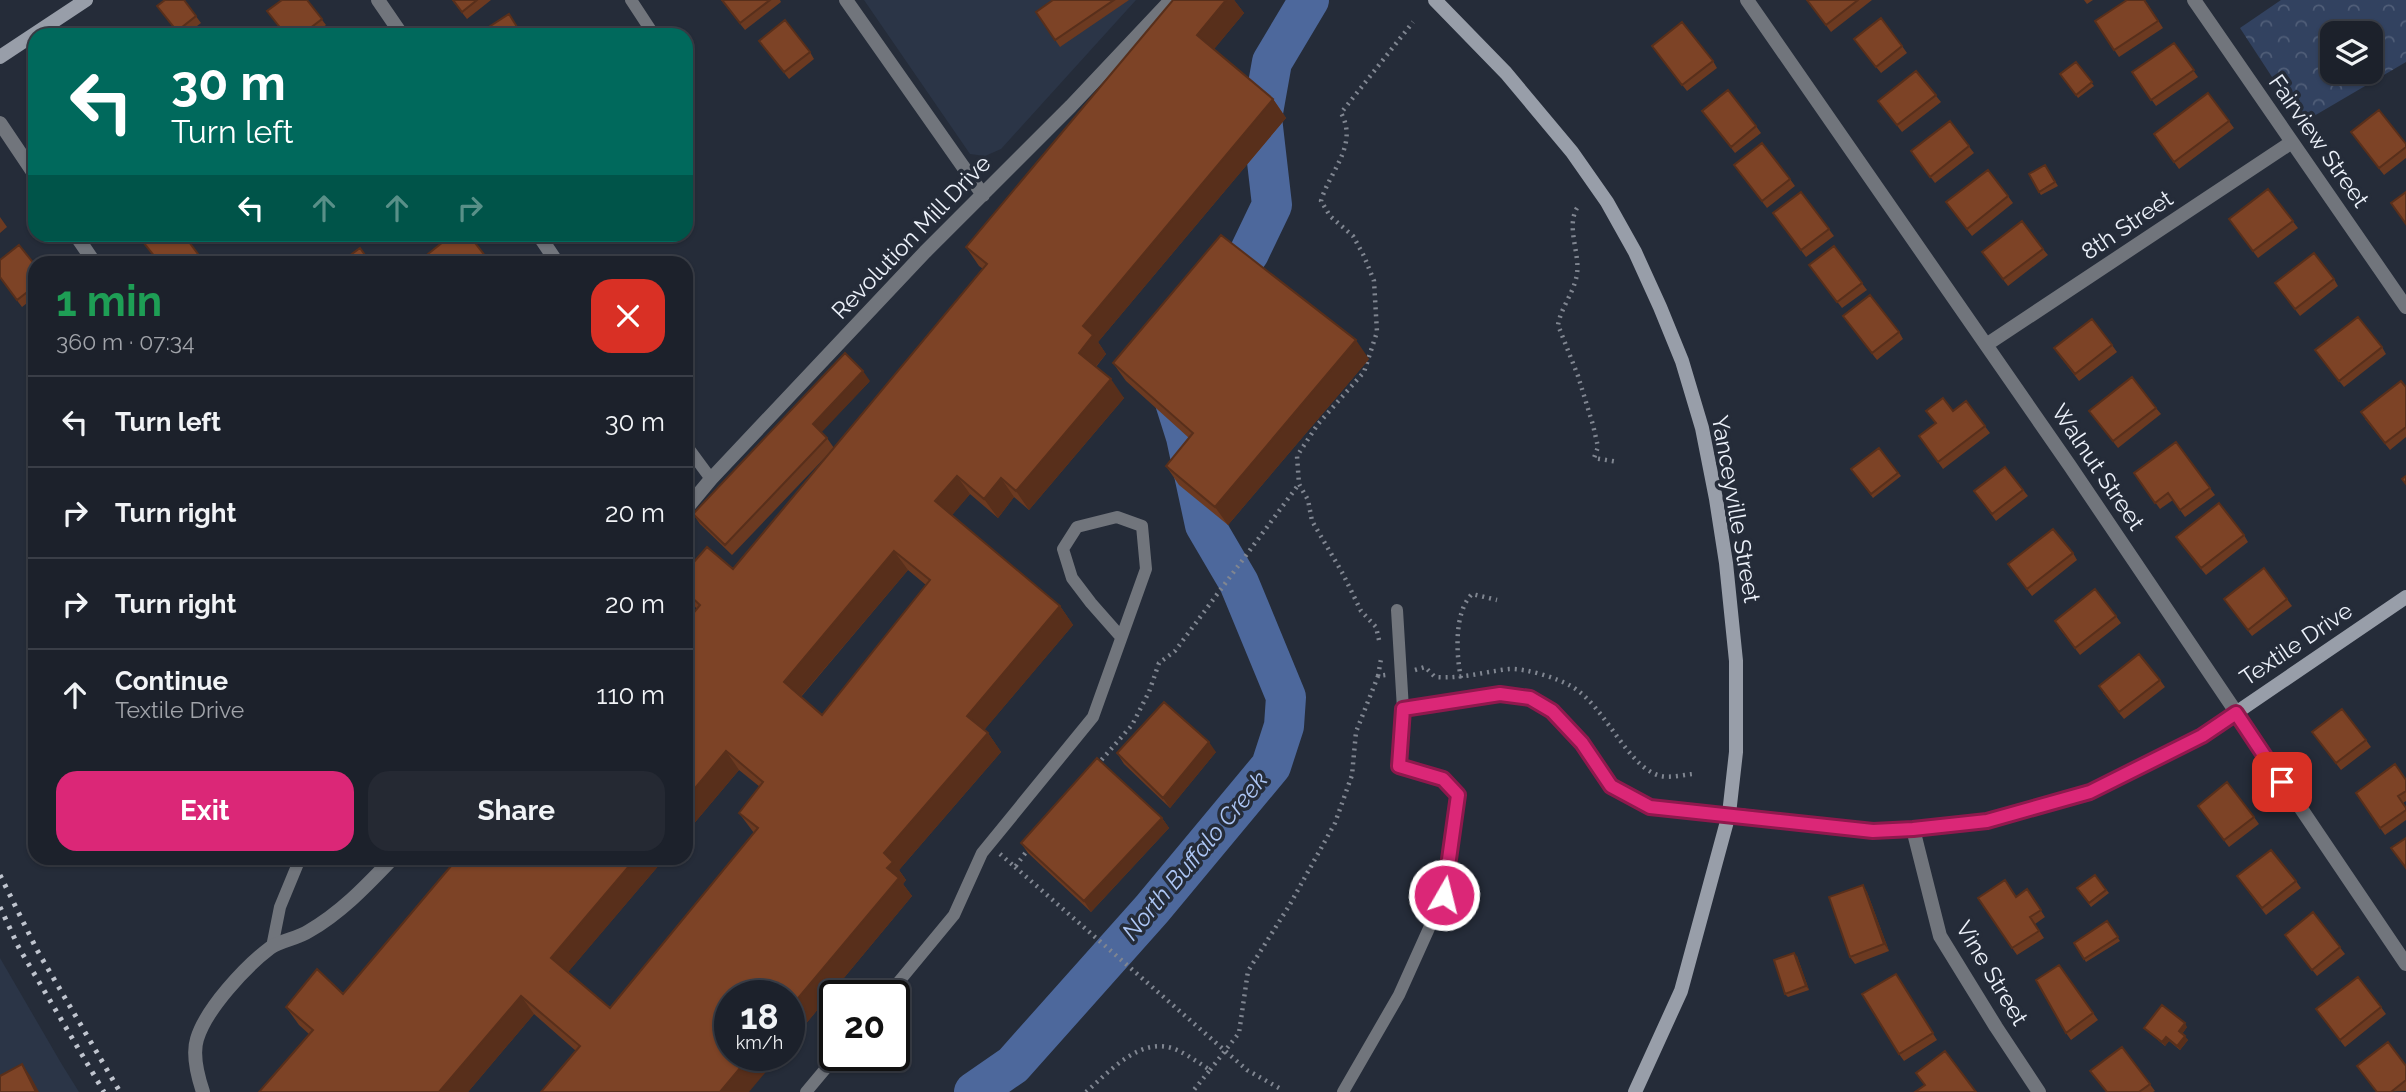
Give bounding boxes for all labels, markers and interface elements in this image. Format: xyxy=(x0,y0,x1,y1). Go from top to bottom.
map controls xyxy=(2320,21,2383,84)
button: layers xyxy=(2320,21,2383,84)
text: 30 m xyxy=(171,54,286,111)
icon: left xyxy=(56,56,147,147)
street label: Fairview Street xyxy=(2264,69,2375,213)
text: Turn left xyxy=(171,113,293,150)
street label: Revolution Mill Drive xyxy=(826,149,996,324)
street label: 8th Street xyxy=(2076,184,2178,265)
icon: left xyxy=(232,189,270,227)
icon: ahead xyxy=(305,189,343,227)
icon: ahead xyxy=(378,189,416,227)
icon: right xyxy=(451,189,489,227)
text: 1 min xyxy=(56,277,162,326)
button: close xyxy=(591,279,665,353)
text: 360 m · 07:34 xyxy=(56,328,195,355)
street label: Walnut Street xyxy=(2046,399,2151,535)
icon: left xyxy=(56,403,94,441)
text: Turn left xyxy=(115,407,221,437)
text: 30 m xyxy=(605,407,665,437)
street label: Yanceyville Street xyxy=(1707,413,1766,605)
icon: right xyxy=(56,494,94,532)
text: Turn right xyxy=(115,498,236,528)
text: 20 m xyxy=(605,498,665,528)
icon: right xyxy=(56,585,94,623)
text: Turn right xyxy=(115,589,236,619)
text: 20 m xyxy=(605,589,665,619)
street label: Textile Drive xyxy=(2235,596,2357,691)
text: Continue xyxy=(115,666,228,696)
icon: ahead xyxy=(56,676,94,714)
text: 110 m xyxy=(596,680,665,710)
text: Textile Drive xyxy=(115,696,244,723)
pin xyxy=(2252,752,2312,812)
icon: arrive xyxy=(2263,763,2301,801)
water label: North Buffalo Creek xyxy=(1116,765,1274,946)
button: Exit xyxy=(56,771,354,851)
button: Share xyxy=(368,771,665,851)
position arrow xyxy=(1407,858,1481,932)
street label: Vine Street xyxy=(1951,916,2034,1030)
speed limit sign: 20 xyxy=(819,980,910,1071)
text: 18 xyxy=(740,996,779,1037)
text: km/h xyxy=(736,1032,783,1053)

